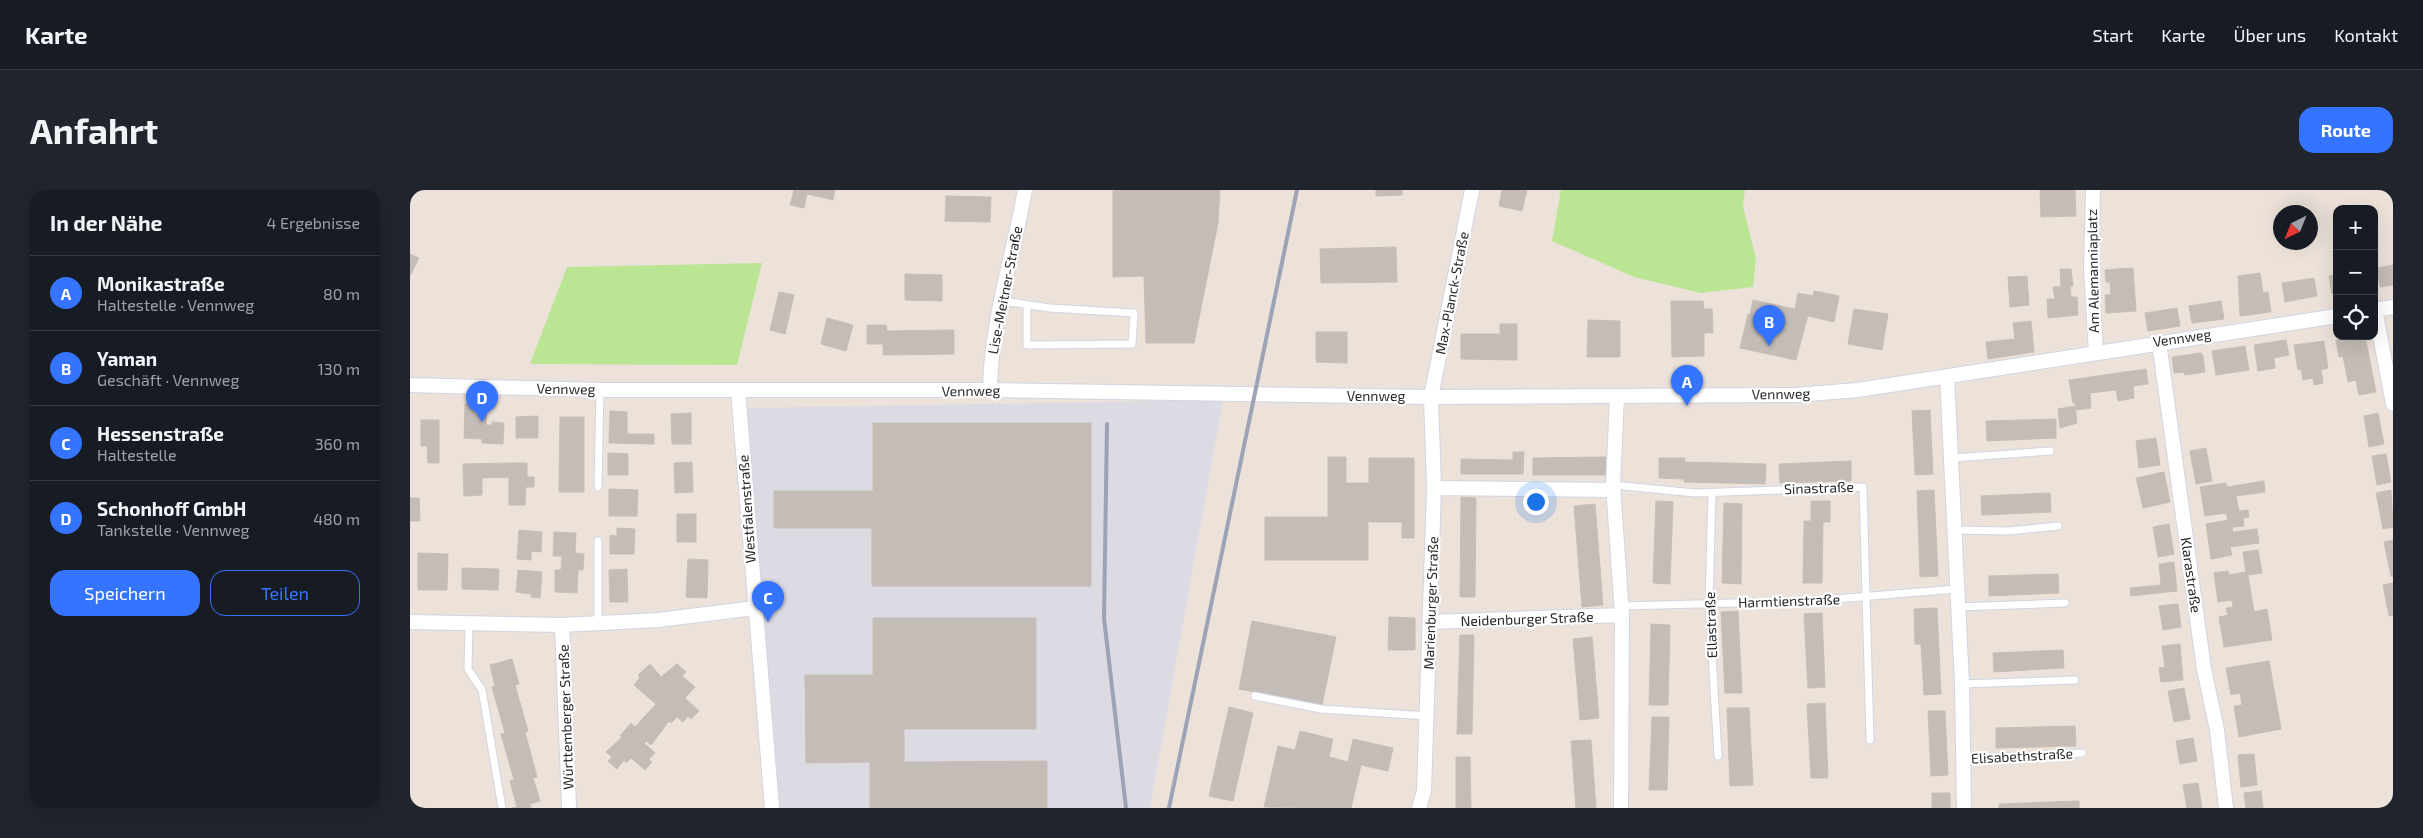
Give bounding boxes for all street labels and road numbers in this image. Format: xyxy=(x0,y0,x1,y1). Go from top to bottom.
street label: Am Alemanniaplatz xyxy=(2083,209,2102,333)
street label: Lise-Meitner-Straße xyxy=(984,224,1025,355)
street label: Max-Planck-Straße xyxy=(1431,230,1472,356)
street label: Vennweg xyxy=(2152,325,2212,350)
street label: Vennweg xyxy=(537,379,596,398)
street label: Vennweg xyxy=(942,381,1001,400)
street label: Vennweg xyxy=(1752,384,1811,403)
street label: Vennweg xyxy=(1347,387,1405,404)
street label: Westfalenstraße xyxy=(734,454,759,564)
street label: Sinastraße xyxy=(1784,478,1854,497)
street label: Marienburger Straße xyxy=(1420,536,1441,670)
street label: Klarastraße xyxy=(2178,536,2205,614)
street label: Harmtienstraße xyxy=(1738,590,1840,611)
street label: Ellastraße xyxy=(1701,591,1720,659)
street label: Neidenburger Straße xyxy=(1460,608,1594,629)
street label: Württemberger Straße xyxy=(554,644,577,790)
street label: Elisabethstraße xyxy=(1971,744,2073,767)

